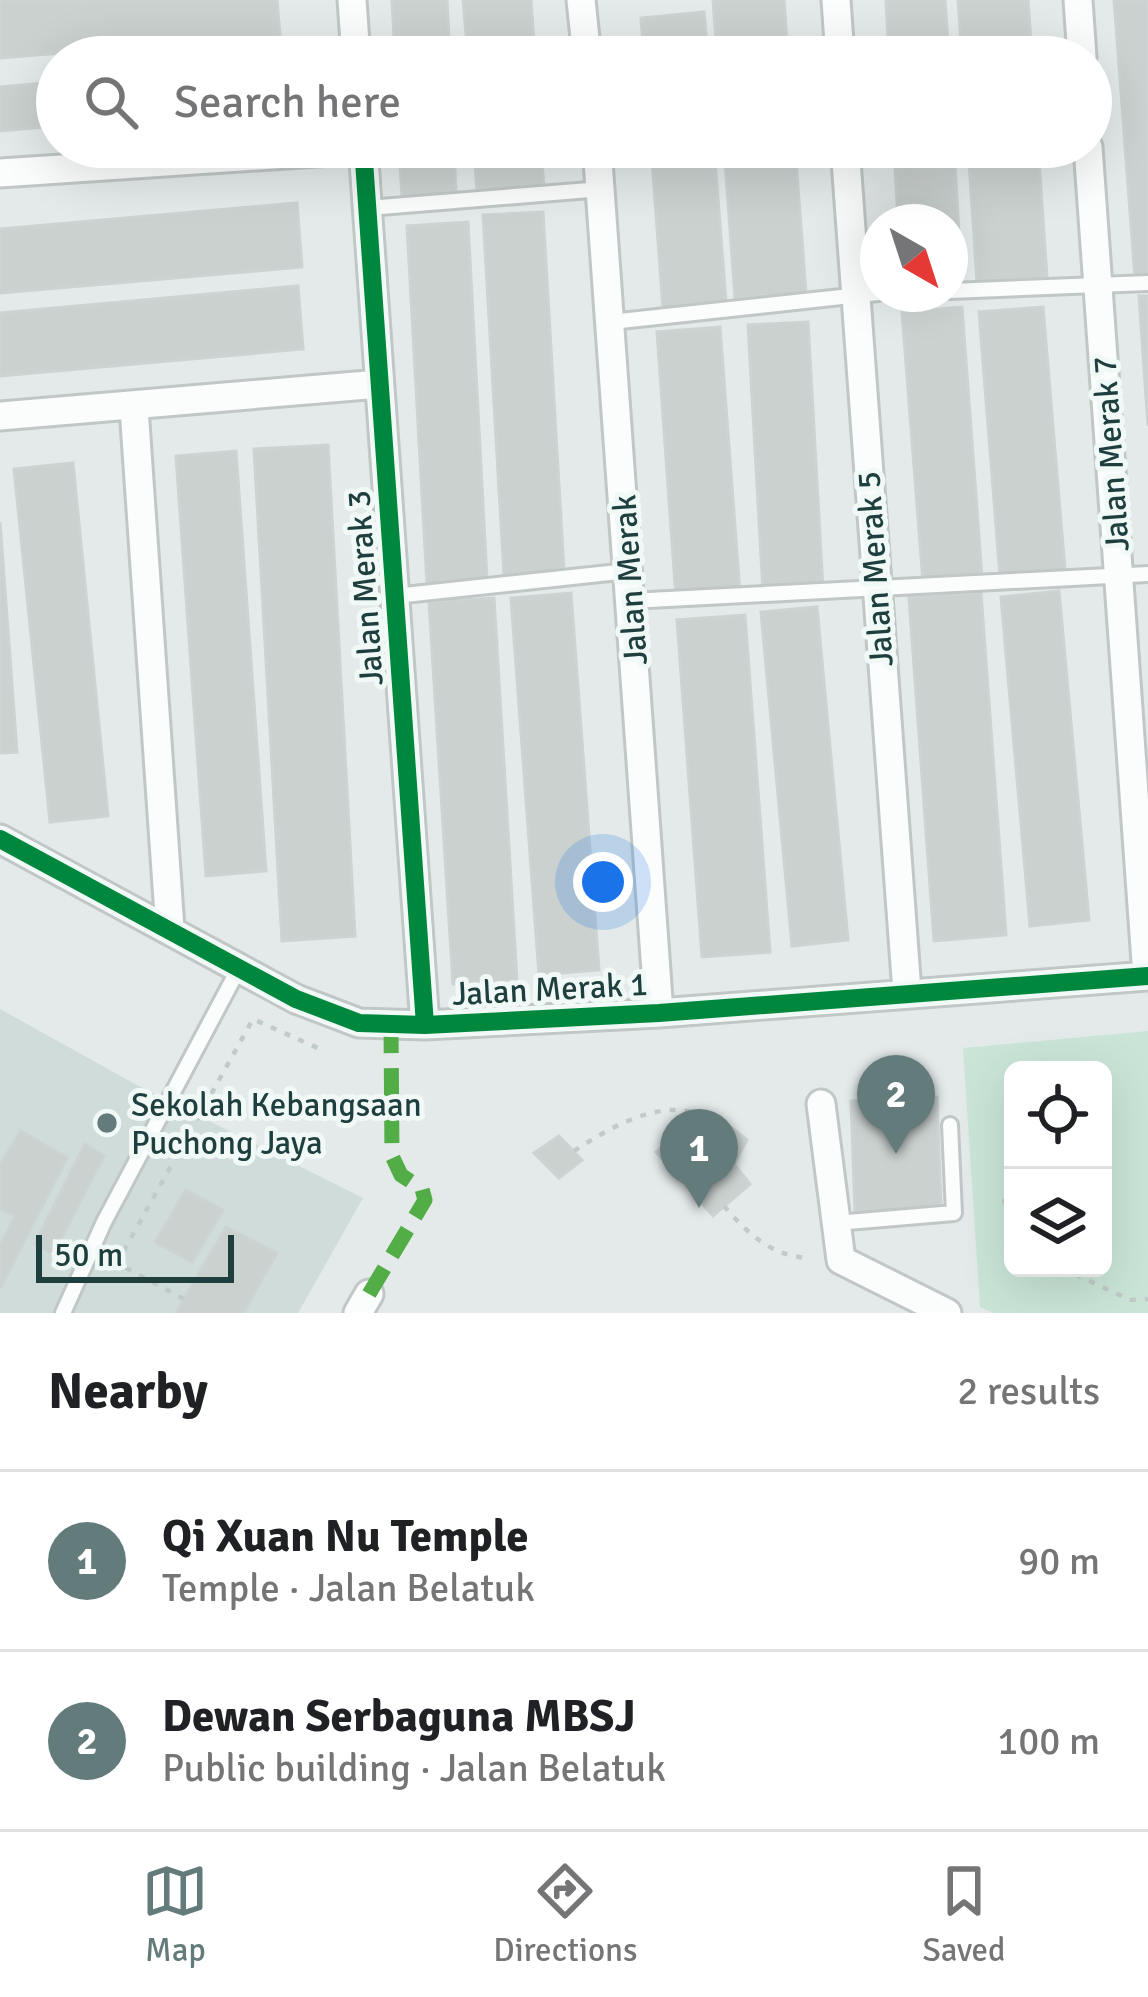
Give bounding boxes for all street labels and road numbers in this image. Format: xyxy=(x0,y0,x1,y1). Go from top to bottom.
street label: Jalan Merak 7 xyxy=(1084,355,1139,553)
street label: Jalan Merak 5 xyxy=(848,470,903,668)
street label: Jalan Merak 3 xyxy=(338,489,393,687)
street label: Jalan Merak xyxy=(604,493,657,666)
street label: Jalan Merak 1 xyxy=(451,964,649,1015)

